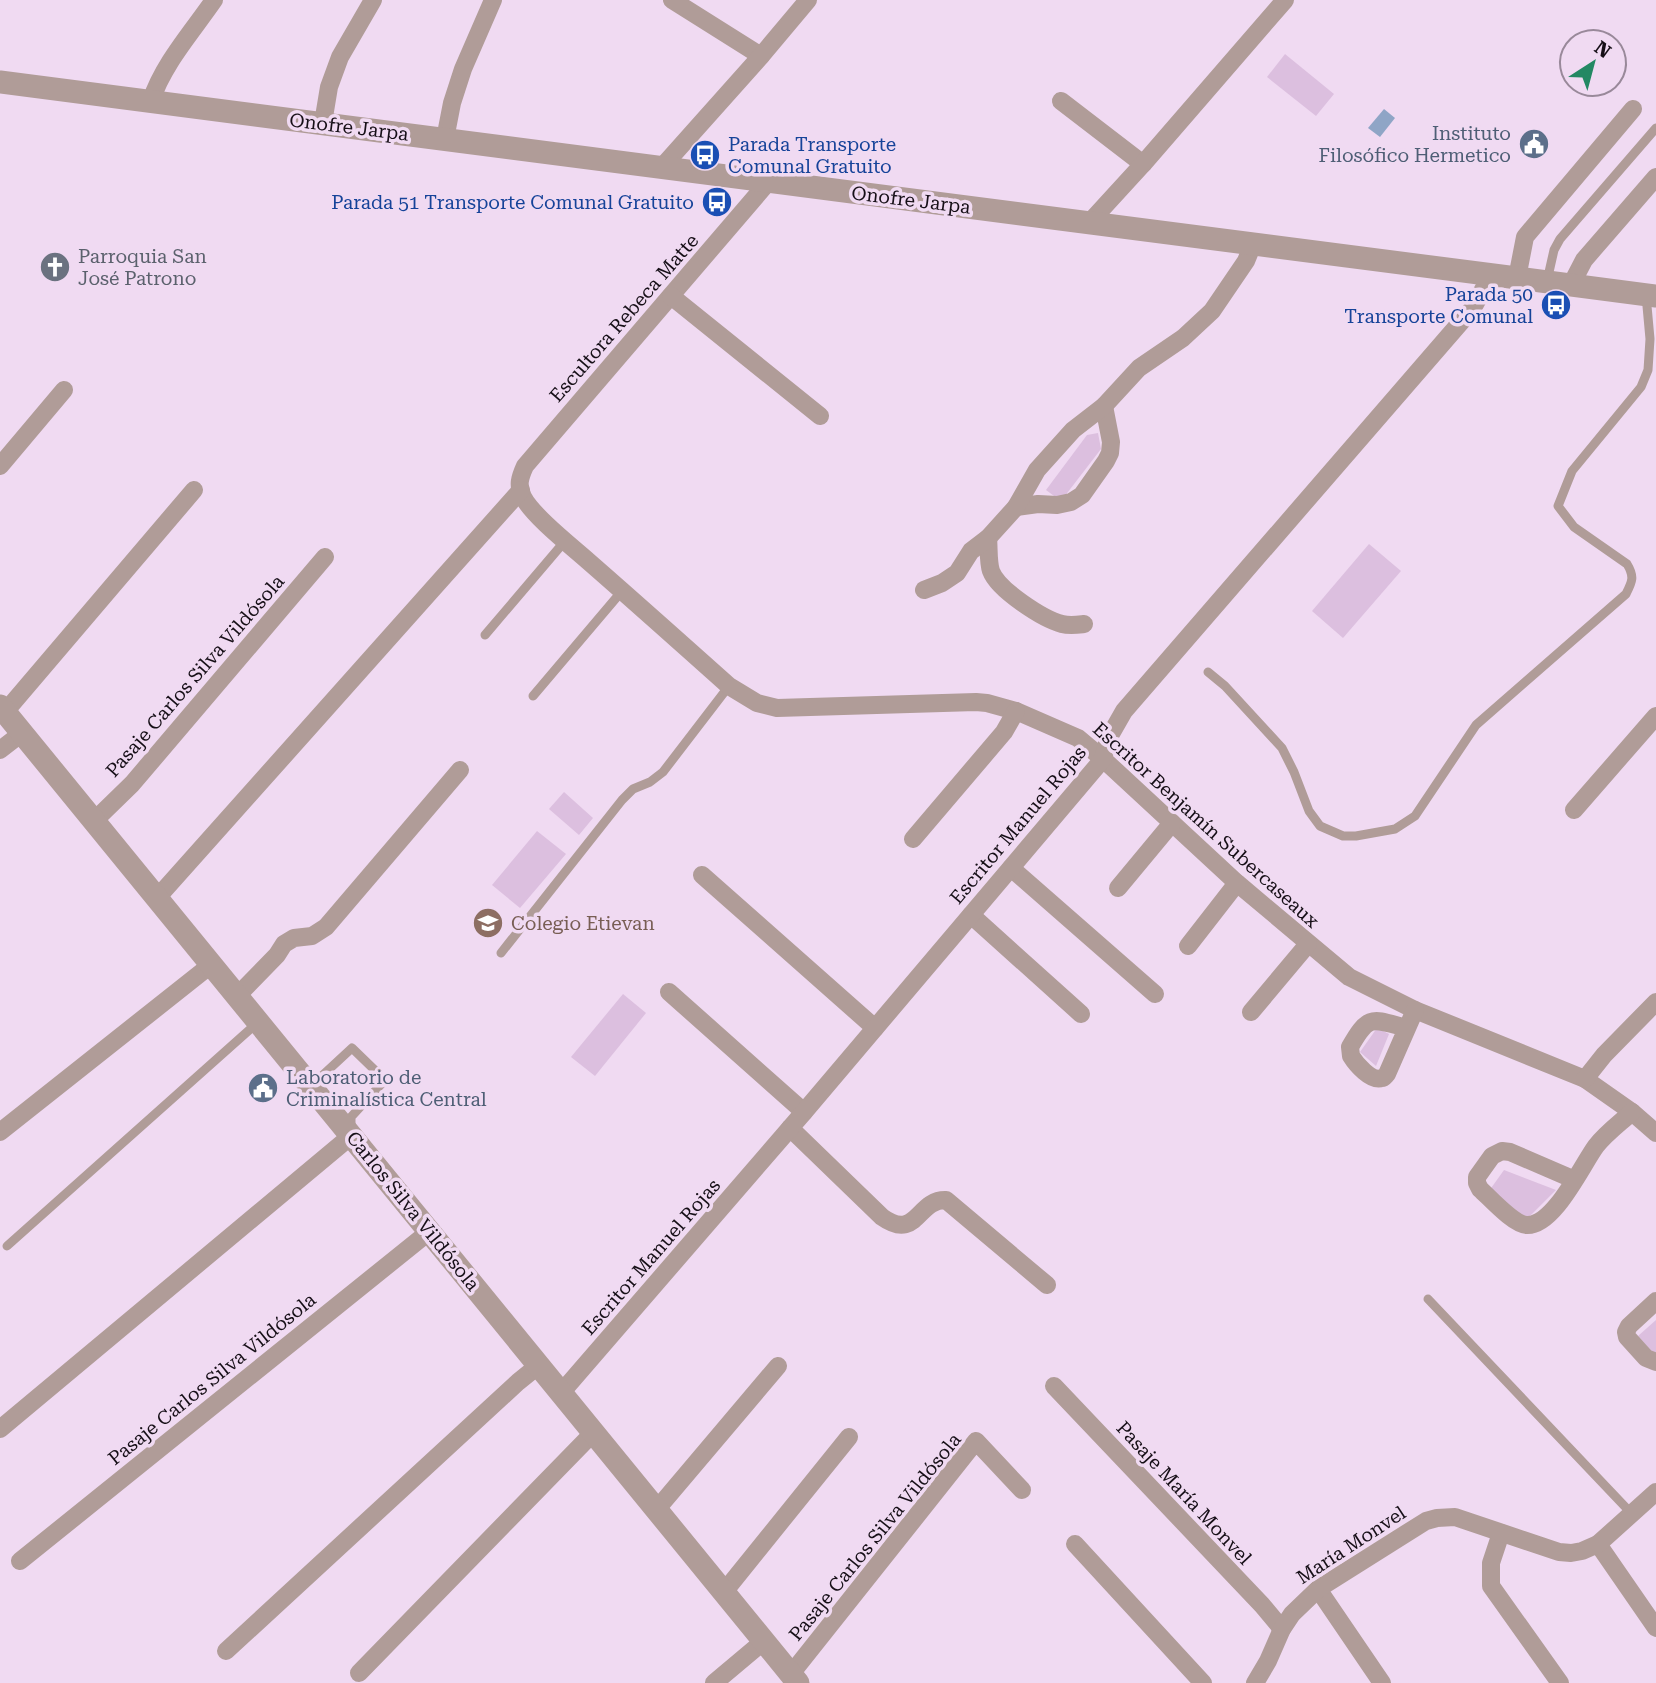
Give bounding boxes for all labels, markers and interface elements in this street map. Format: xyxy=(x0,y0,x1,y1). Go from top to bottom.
north arrow xyxy=(1558,28,1628,98)
text: N xyxy=(1590,36,1616,63)
street label: Onofre Jarpa xyxy=(288,108,411,146)
place label: Instituto Filosófico Hermetico xyxy=(1319,122,1511,167)
public building icon: Instituto Filosófico Hermetico xyxy=(1517,127,1551,161)
place label: Parada Transporte Comunal Gratuito xyxy=(728,133,896,178)
bus stop icon: Parada Transporte Comunal Gratuito xyxy=(688,138,722,172)
street label: Onofre Jarpa xyxy=(850,181,973,219)
bus stop icon: Parada 51 Transporte Comunal Gratuito xyxy=(700,185,734,219)
place label: Parada 51 Transporte Comunal Gratuito xyxy=(331,191,694,214)
street label: Escultora Rebeca Matte xyxy=(545,229,703,407)
place label: Parroquia San José Patrono xyxy=(78,245,207,290)
church icon: Parroquia San José Patrono xyxy=(38,250,72,284)
place label: Parada 50 Transporte Comunal xyxy=(1344,283,1533,328)
bus stop icon: Parada 50 Transporte Comunal xyxy=(1539,288,1573,322)
street label: Pasaje Carlos Silva Vildósola xyxy=(101,570,290,782)
street label: Escritor Benjamín Subercaseaux xyxy=(1088,717,1324,933)
street label: Escritor Manuel Rojas xyxy=(945,741,1091,909)
school or university icon: Colegio Etievan xyxy=(471,906,505,940)
place label: Colegio Etievan xyxy=(511,912,655,935)
place label: Laboratorio de Criminalística Central xyxy=(286,1066,487,1111)
public building icon: Laboratorio de Criminalística Central xyxy=(246,1071,280,1105)
street label: Carlos Silva Vildósola xyxy=(342,1127,485,1296)
street label: Escritor Manuel Rojas xyxy=(577,1174,725,1340)
street label: Pasaje Carlos Silva Vildósola xyxy=(104,1288,321,1470)
street label: Pasaje María Monvel xyxy=(1112,1417,1257,1570)
street label: Pasaje Carlos Silva Vildósola xyxy=(784,1428,966,1645)
street label: María Monvel xyxy=(1292,1501,1410,1589)

